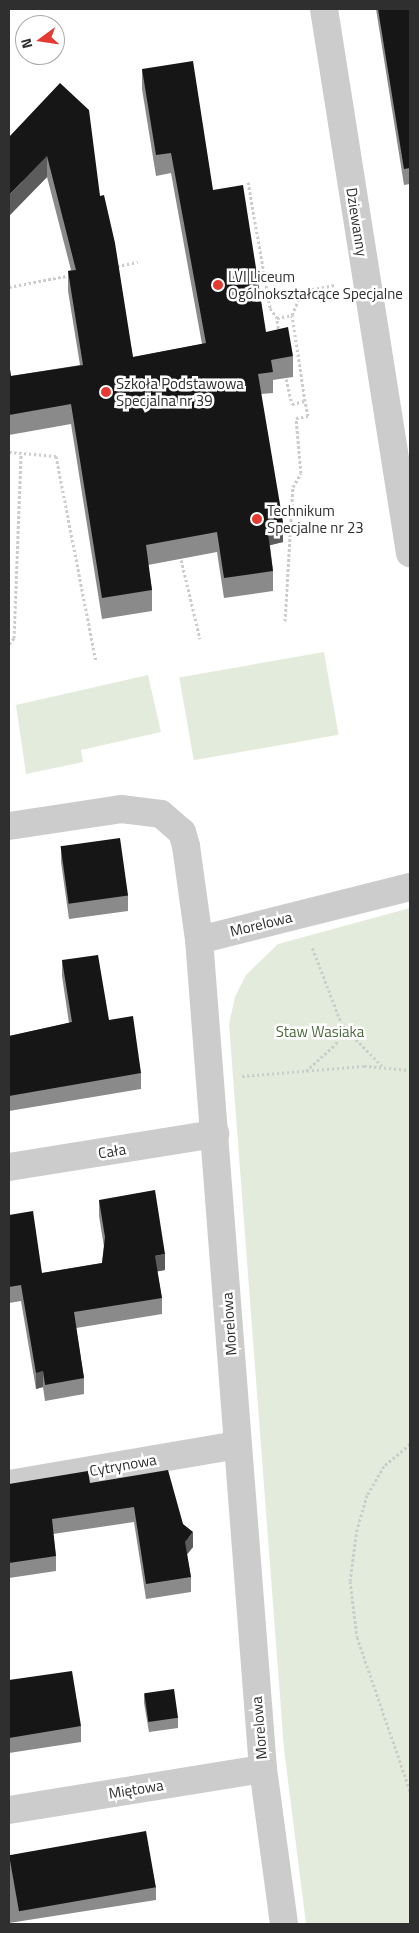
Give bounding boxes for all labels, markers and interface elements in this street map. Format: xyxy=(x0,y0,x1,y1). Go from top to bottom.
north arrow xyxy=(15,15,65,65)
text: N xyxy=(15,36,37,51)
street label: Dziewanny xyxy=(343,186,371,258)
place label: LVI Liceum Ogólnokształcące Specjalne xyxy=(228,267,403,302)
marker: LVI Liceum Ogólnokształcące Specjalne xyxy=(212,279,224,291)
place label: Szkoła Podstawowa Specjalna nr 39 xyxy=(116,374,244,409)
marker: Szkoła Podstawowa Specjalna nr 39 xyxy=(100,386,112,398)
place label: Technikum Specjalne nr 23 xyxy=(267,501,364,536)
marker: Technikum Specjalne nr 23 xyxy=(251,513,263,525)
street label: Morelowa xyxy=(228,908,294,940)
park label: Staw Wasiaka xyxy=(276,1023,364,1041)
street label: Cała xyxy=(97,1140,127,1162)
street label: Morelowa xyxy=(218,1292,240,1356)
street label: Cytrynowa xyxy=(88,1450,158,1480)
street label: Morelowa xyxy=(247,1696,271,1760)
street label: Miętowa xyxy=(107,1776,165,1802)

